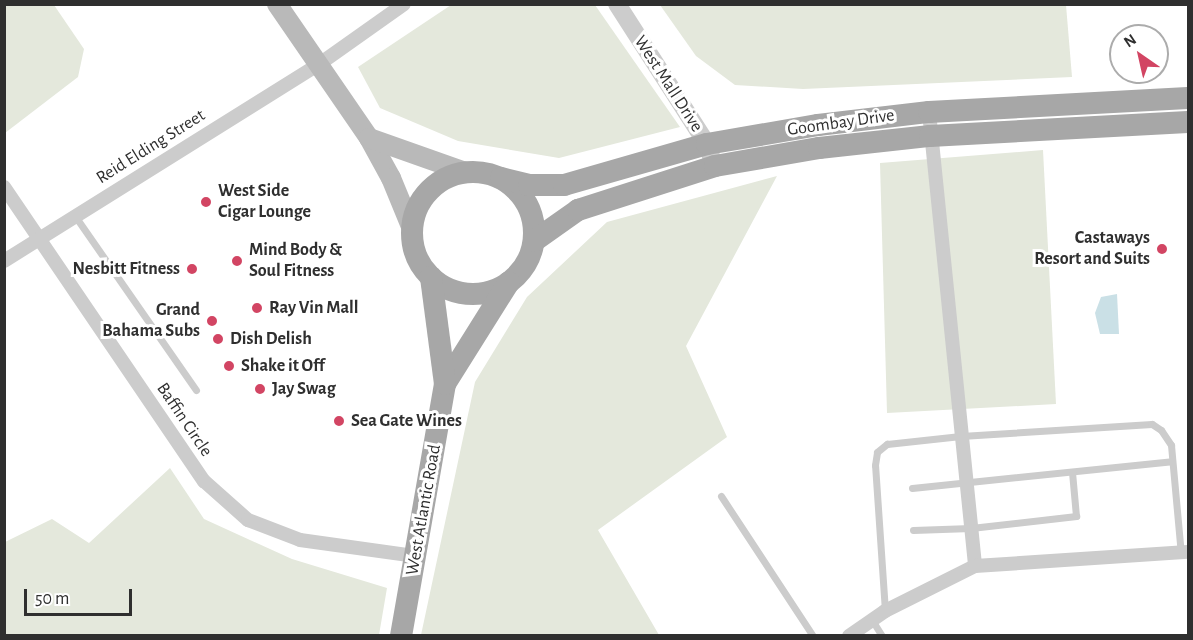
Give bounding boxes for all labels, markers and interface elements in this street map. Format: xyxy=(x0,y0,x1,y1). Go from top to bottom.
north arrow xyxy=(1109,24,1169,84)
text: N xyxy=(1121,31,1139,50)
street label: West Mall Drive xyxy=(629,32,707,136)
street label: Reid Elding Street xyxy=(92,105,210,189)
street label: Goombay Drive xyxy=(786,105,896,141)
place label: West Side Cigar Lounge xyxy=(218,181,311,224)
marker: West Side Cigar Lounge xyxy=(199,195,213,209)
place label: Castaways Resort and Suits xyxy=(1034,228,1150,270)
place label: Mind Body & Soul Fitness xyxy=(249,240,342,282)
marker: Castaways Resort and Suits xyxy=(1155,242,1169,256)
marker: Mind Body & Soul Fitness xyxy=(230,254,244,268)
place label: Nesbitt Fitness xyxy=(73,258,180,280)
marker: Nesbitt Fitness xyxy=(185,262,199,276)
place label: Ray Vin Mall xyxy=(269,297,359,319)
place label: Grand Bahama Subs xyxy=(102,300,200,342)
marker: Ray Vin Mall xyxy=(250,301,264,315)
marker: Grand Bahama Subs xyxy=(205,314,219,328)
place label: Dish Delish xyxy=(230,328,312,350)
marker: Dish Delish xyxy=(211,332,225,346)
place label: Shake it Off xyxy=(241,355,325,377)
marker: Shake it Off xyxy=(222,359,236,373)
place label: Jay Swag xyxy=(272,378,336,400)
street label: Baffin Circle xyxy=(151,379,217,461)
marker: Jay Swag xyxy=(253,382,267,396)
place label: Sea Gate Wines xyxy=(351,410,462,432)
marker: Sea Gate Wines xyxy=(332,414,346,428)
street label: West Atlantic Road xyxy=(402,443,446,577)
scale bar xyxy=(27,577,135,615)
text: 50 m xyxy=(35,590,69,608)

